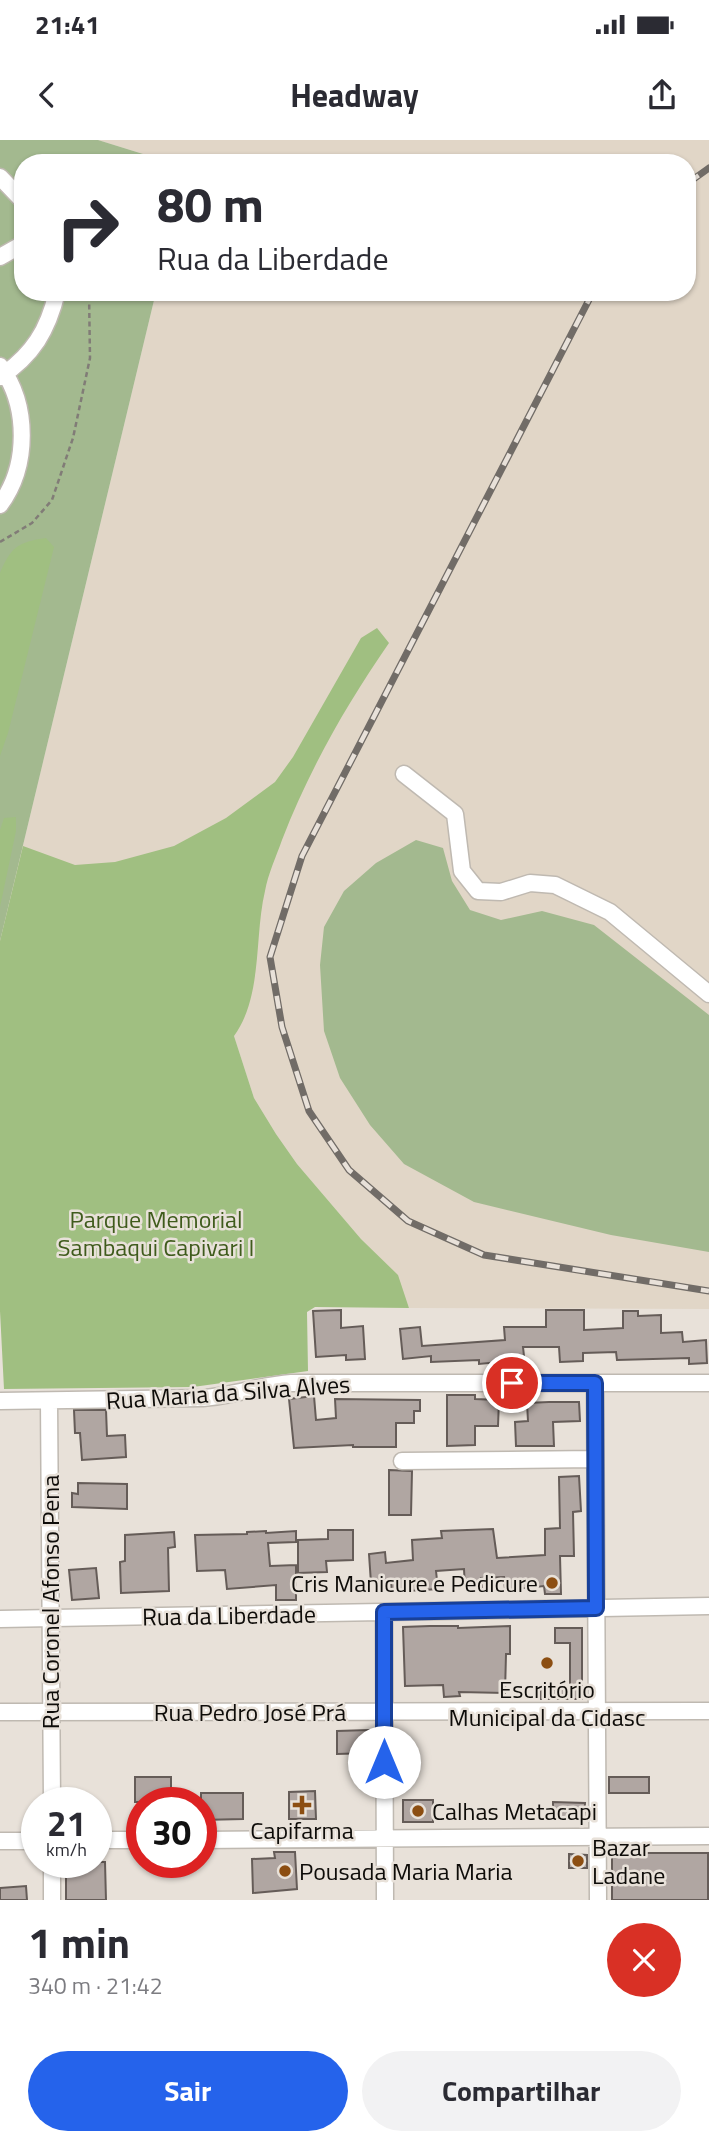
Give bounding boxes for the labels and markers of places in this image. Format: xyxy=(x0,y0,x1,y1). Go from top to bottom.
pin xyxy=(482,1353,542,1413)
place label: Cris Manicure e Pedicure xyxy=(291,1565,538,1601)
marker: Cris Manicure e Pedicure xyxy=(544,1575,560,1591)
marker: Escritório Municipal da Cidasc xyxy=(539,1655,555,1671)
place label: Escritório Municipal da Cidasc xyxy=(449,1671,645,1735)
place label: Calhas Metacapi xyxy=(432,1793,597,1829)
marker: Capifarma xyxy=(294,1797,310,1813)
marker: Calhas Metacapi xyxy=(410,1803,426,1819)
place label: Capifarma xyxy=(250,1812,354,1848)
place label: Bazar Ladane xyxy=(592,1829,665,1893)
place label: Pousada Maria Maria xyxy=(299,1853,513,1889)
marker: Bazar Ladane xyxy=(570,1853,586,1869)
marker: Pousada Maria Maria xyxy=(277,1863,293,1879)

